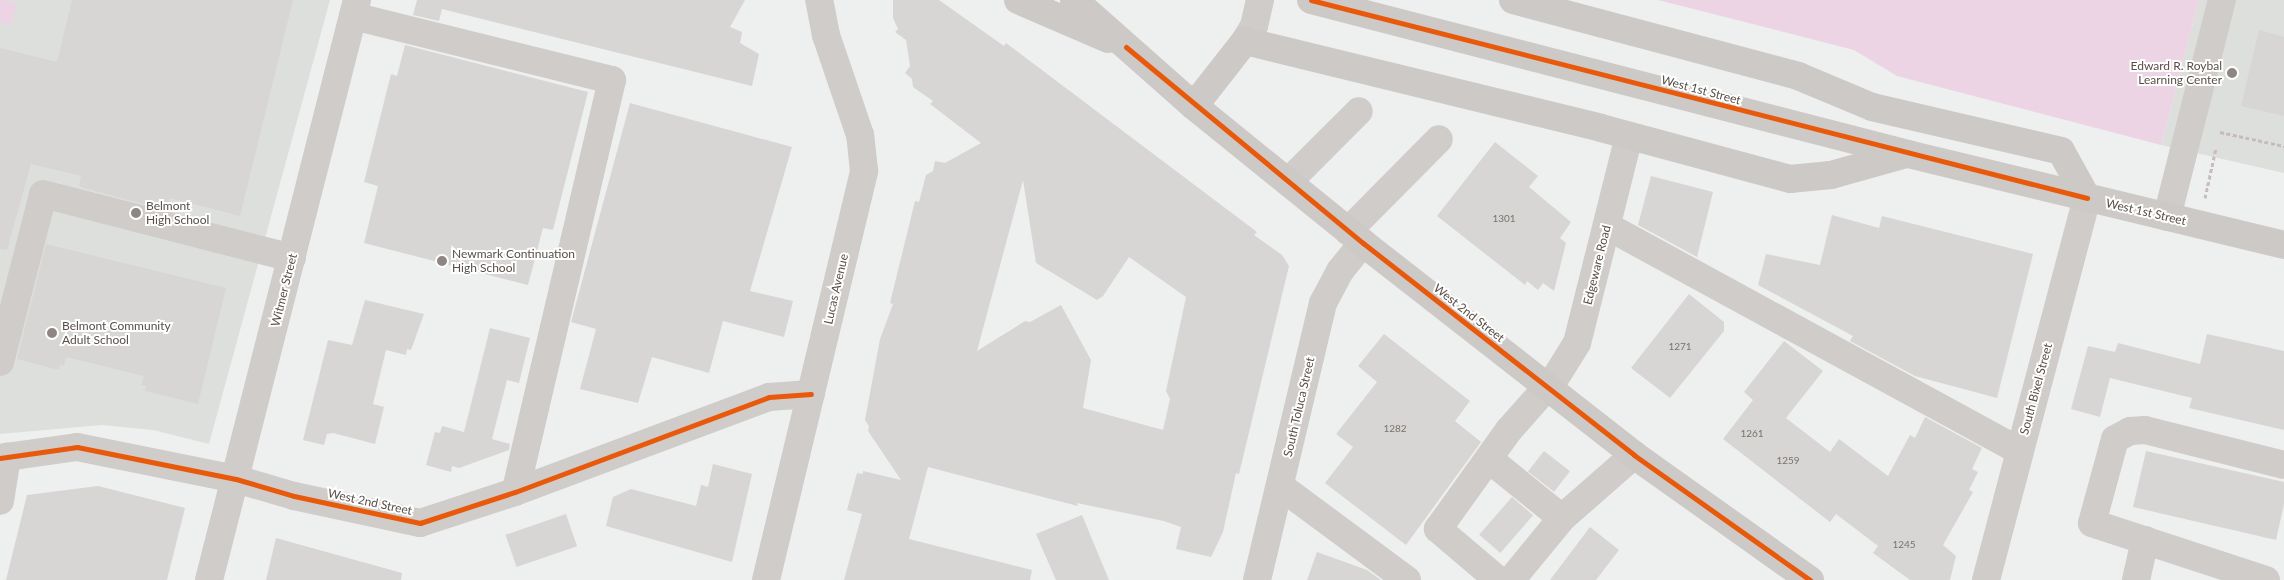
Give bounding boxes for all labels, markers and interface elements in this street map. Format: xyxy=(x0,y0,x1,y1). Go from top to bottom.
place label: Edward R. Roybal Learning Center xyxy=(2130,59,2222,87)
marker: Edward R. Roybal Learning Center xyxy=(2226,67,2238,79)
street label: West 1st Street xyxy=(1660,72,1742,108)
street label: West 1st Street xyxy=(2105,196,2187,228)
place label: Belmont High School xyxy=(146,199,209,227)
marker: Belmont High School xyxy=(130,207,142,219)
house number: 1301 xyxy=(1492,213,1516,225)
street label: Edgeware Road xyxy=(1580,224,1614,306)
place label: Newmark Continuation High School xyxy=(452,247,575,275)
street label: Witmer Street xyxy=(268,252,300,328)
street label: Lucas Avenue xyxy=(821,252,851,326)
marker: Newmark Continuation High School xyxy=(436,255,448,267)
street label: West 2nd Street xyxy=(1431,281,1507,345)
place label: Belmont Community Adult School xyxy=(62,319,171,347)
marker: Belmont Community Adult School xyxy=(46,327,58,339)
house number: 1271 xyxy=(1668,341,1692,353)
street label: South Bixel Street xyxy=(2017,342,2055,436)
street label: South Toluca Street xyxy=(1280,356,1318,458)
house number: 1282 xyxy=(1383,423,1407,435)
house number: 1261 xyxy=(1740,428,1764,440)
house number: 1259 xyxy=(1776,455,1800,467)
street label: West 2nd Street xyxy=(327,486,413,518)
house number: 1245 xyxy=(1892,539,1916,551)

